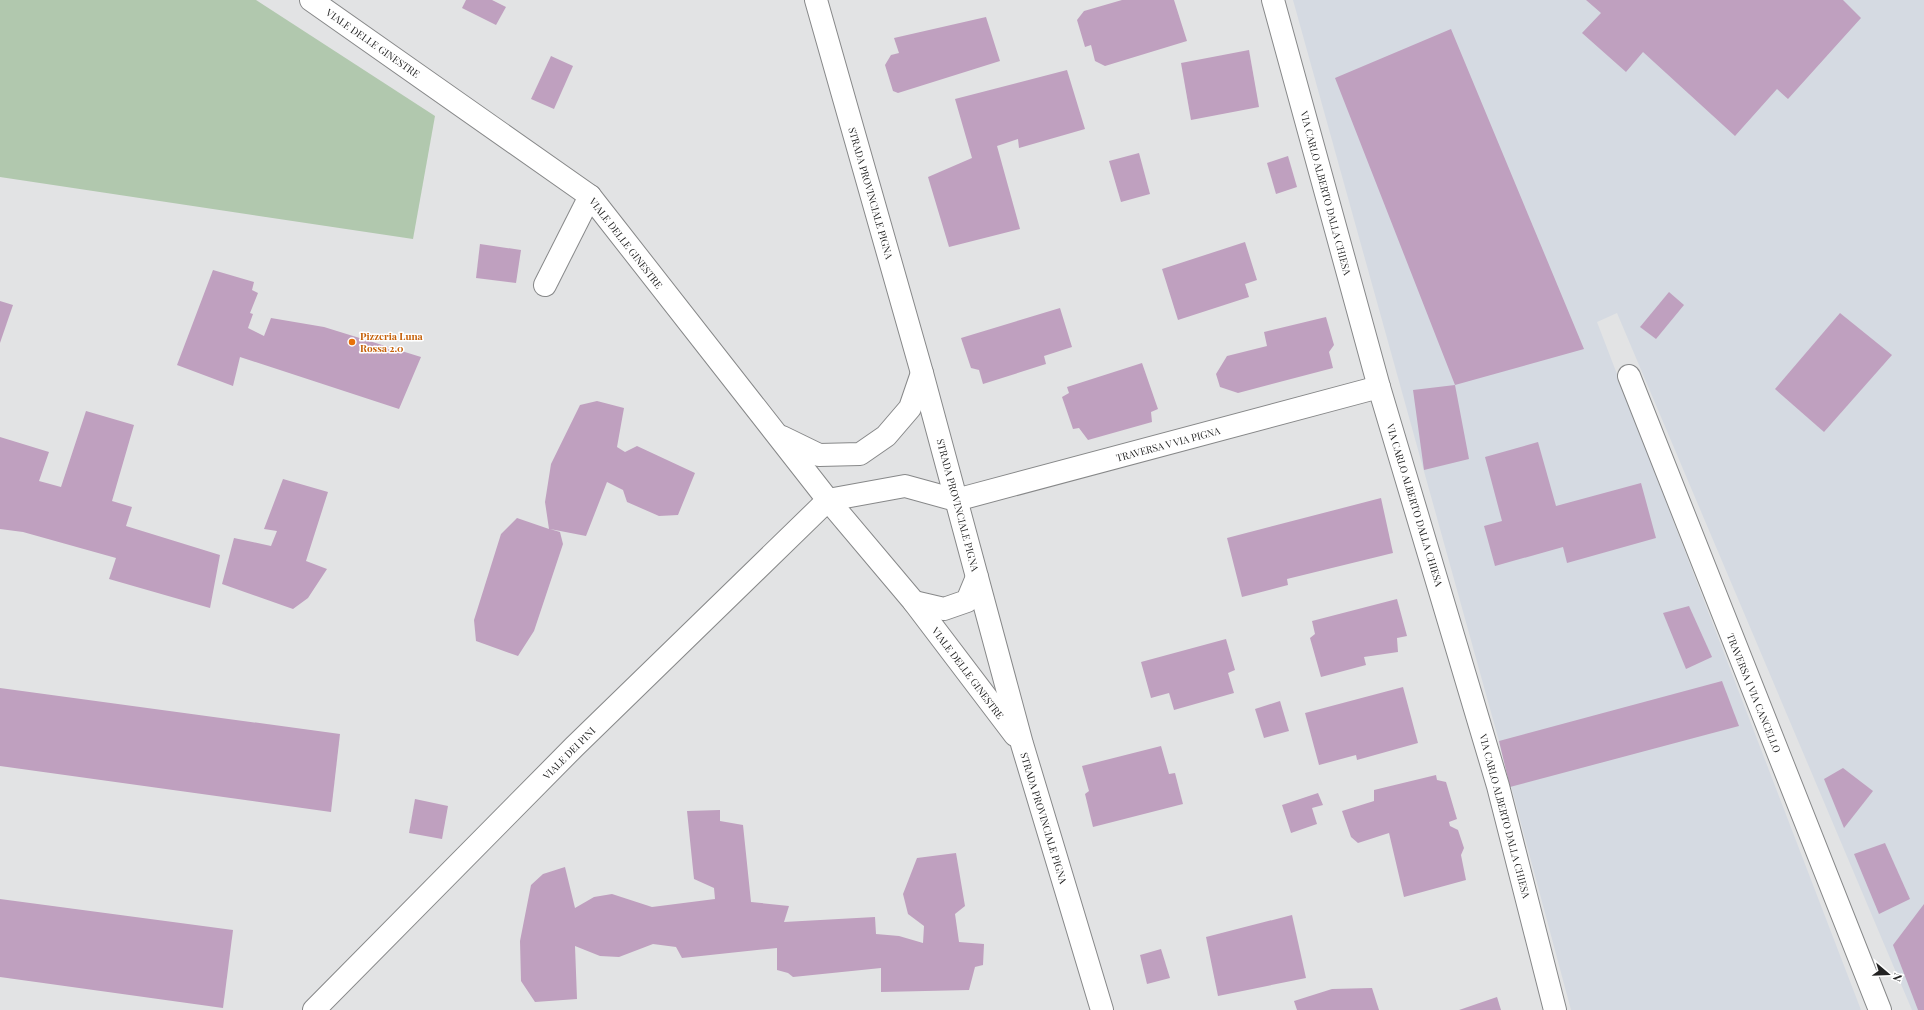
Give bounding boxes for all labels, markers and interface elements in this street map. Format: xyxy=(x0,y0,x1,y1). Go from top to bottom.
street label: VIALE DELLE GINESTRE xyxy=(322,5,423,81)
street label: VIA CARLO ALBERTO DALLA CHIESA xyxy=(1297,108,1355,277)
street label: STRADA PROVINCIALE PIGNA xyxy=(845,125,897,261)
street label: VIALE DELLE GINESTRE xyxy=(586,194,666,291)
place label: Pizzeria Luna Rossa 2.0 xyxy=(360,329,424,355)
marker: Pizzeria Luna Rossa 2.0 xyxy=(347,337,357,347)
street label: VIA CARLO ALBERTO DALLA CHIESA xyxy=(1383,421,1447,589)
street label: TRAVERSA V VIA PIGNA xyxy=(1114,423,1222,465)
street label: STRADA PROVINCIALE PIGNA xyxy=(934,437,983,573)
street label: VIALE DELLE GINESTRE xyxy=(928,623,1007,722)
street label: TRAVERSA I VIA CANCELLO xyxy=(1724,631,1784,755)
street label: VIALE DEI PINI xyxy=(539,724,598,783)
street label: VIA CARLO ALBERTO DALLA CHIESA xyxy=(1476,731,1534,900)
street label: STRADA PROVINCIALE PIGNA xyxy=(1017,751,1071,886)
north arrow xyxy=(1868,954,1908,994)
text: N xyxy=(1890,971,1906,984)

